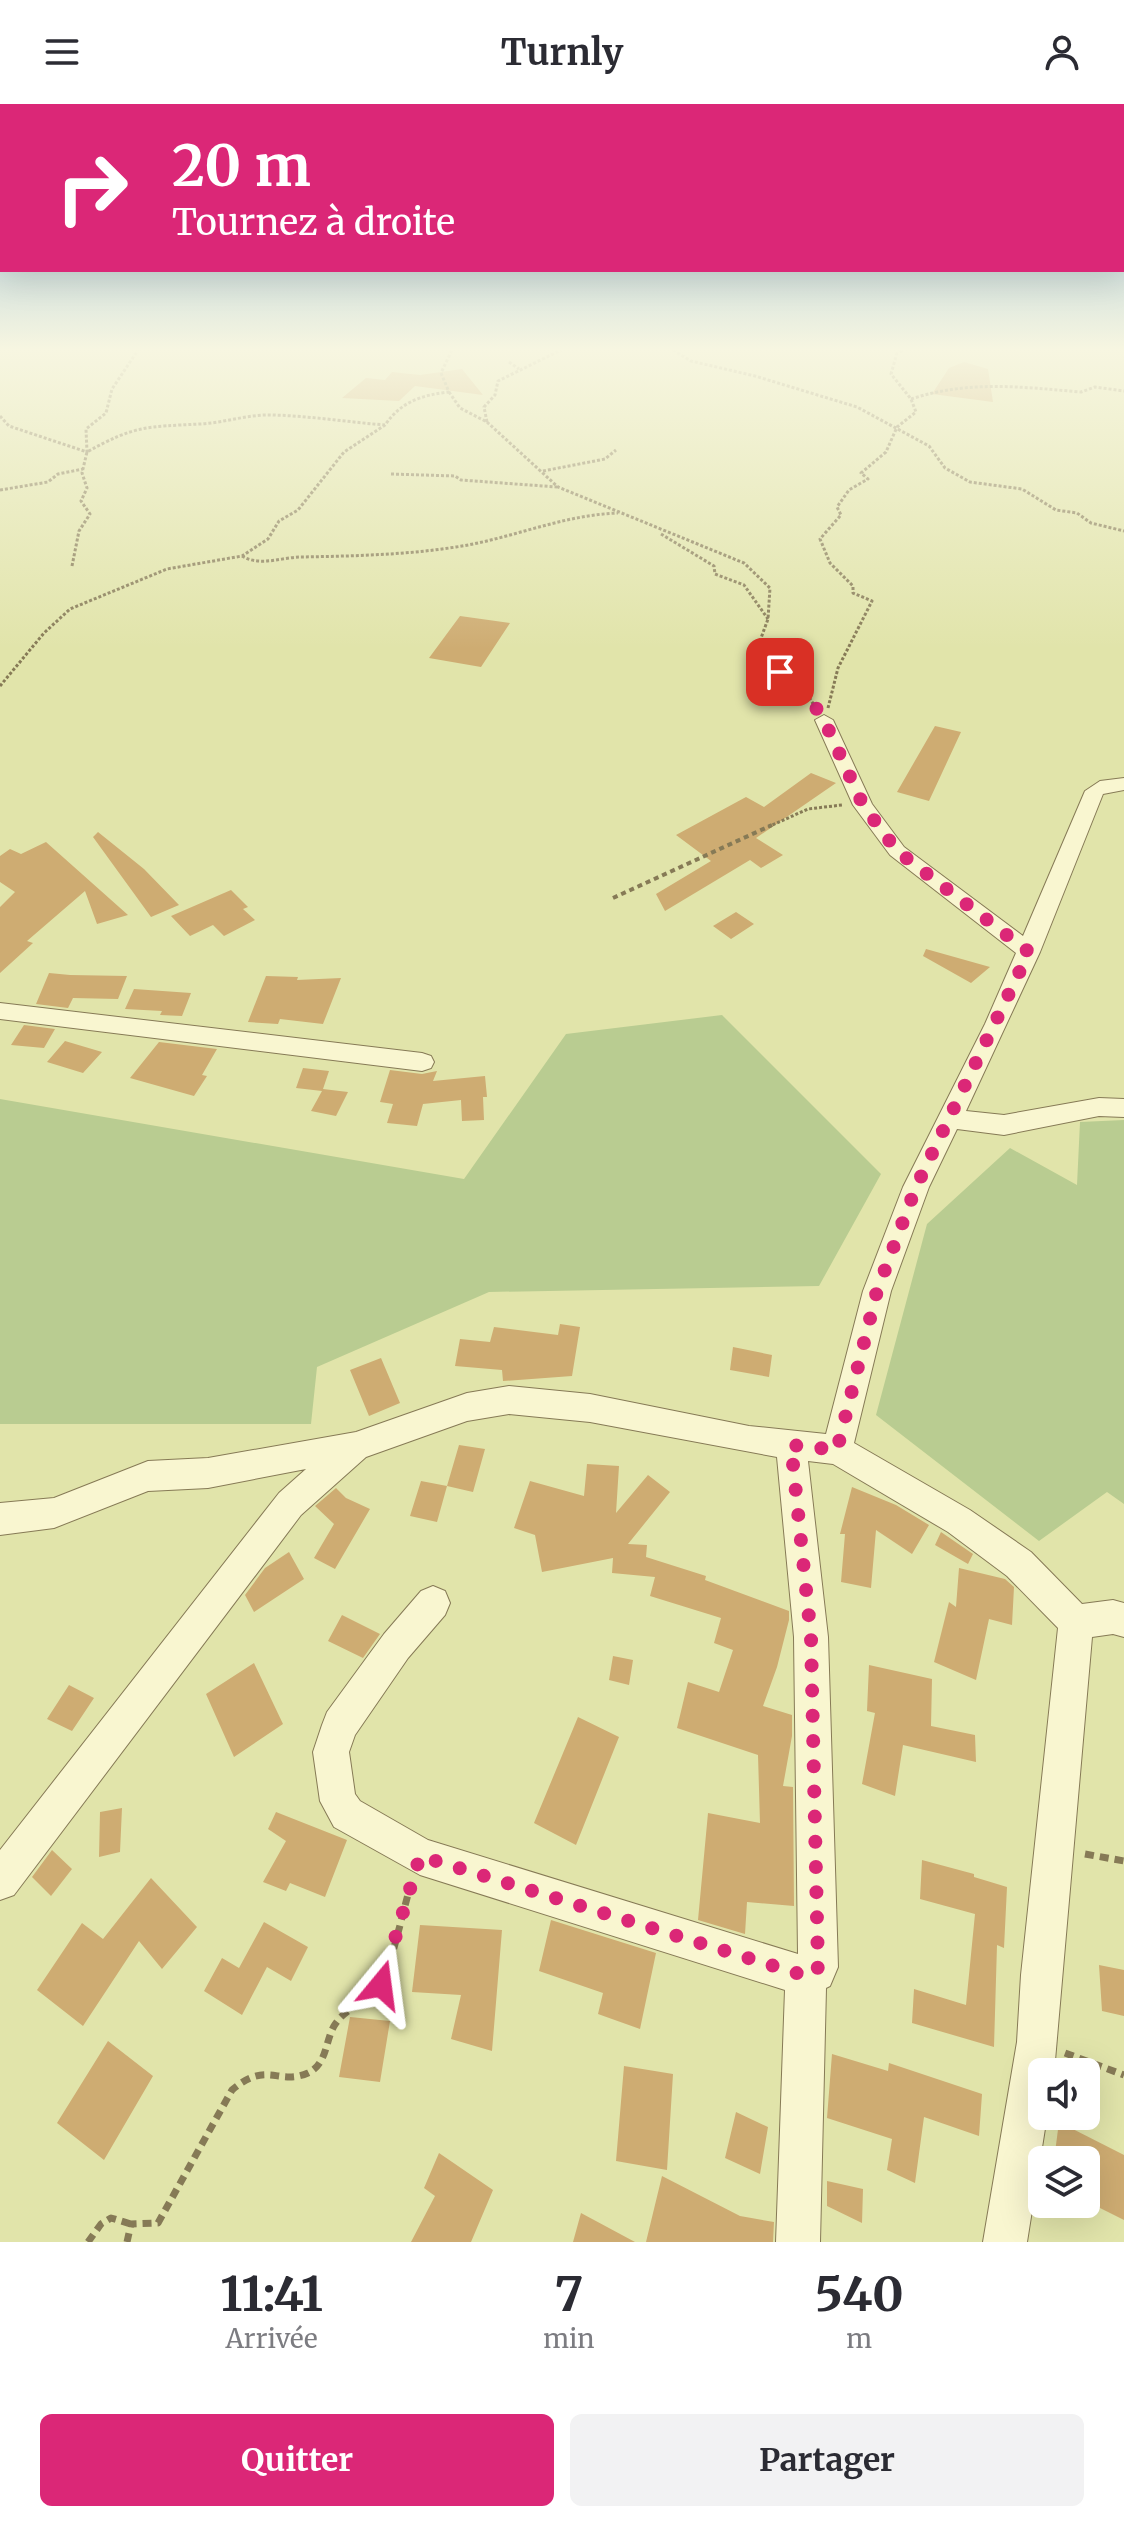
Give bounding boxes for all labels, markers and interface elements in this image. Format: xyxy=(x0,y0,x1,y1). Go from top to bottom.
icon: menu xyxy=(40,30,84,74)
text: Turnly xyxy=(501,30,623,75)
icon: person xyxy=(1040,30,1084,74)
text: 20 m xyxy=(172,131,311,201)
icon: right xyxy=(40,136,144,240)
text: Tournez à droite xyxy=(172,200,455,245)
pin xyxy=(746,638,814,706)
icon: arrive xyxy=(758,650,802,694)
position arrow xyxy=(339,1943,423,2027)
map controls xyxy=(1028,2058,1100,2218)
button: sound xyxy=(1028,2058,1100,2130)
button: layers xyxy=(1028,2146,1100,2218)
text: 11:41 xyxy=(220,2264,323,2324)
text: 7 xyxy=(554,2264,583,2324)
text: 540 xyxy=(815,2264,904,2324)
text: Arrivée xyxy=(225,2322,318,2355)
text: min xyxy=(543,2322,595,2355)
text: m xyxy=(846,2322,872,2355)
button: Quitter xyxy=(40,2414,554,2506)
button: Partager xyxy=(570,2414,1084,2506)

